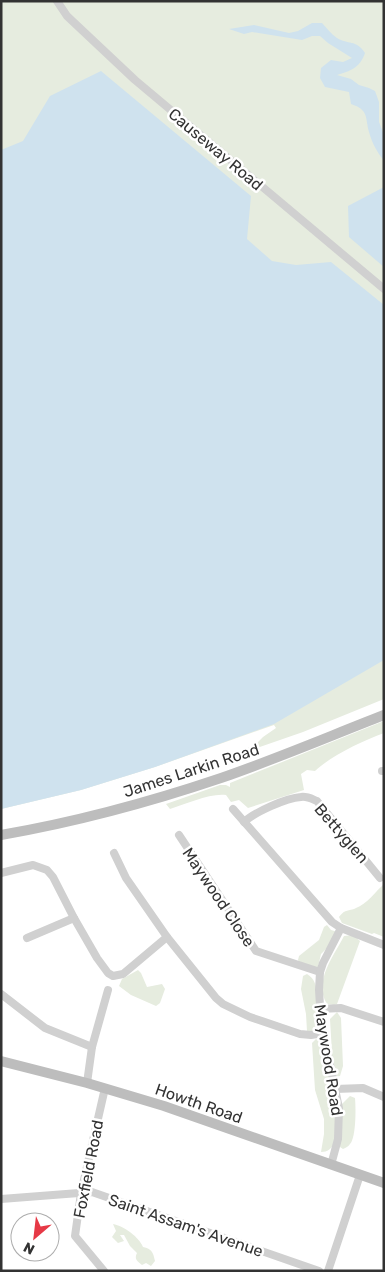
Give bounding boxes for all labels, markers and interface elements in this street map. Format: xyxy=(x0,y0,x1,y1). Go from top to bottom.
street label: Causeway Road xyxy=(165,104,267,194)
street label: James Larkin Road xyxy=(121,740,262,801)
street label: Bettyglen xyxy=(311,800,373,867)
street label: Maywood Close xyxy=(178,844,259,950)
street label: Maywood Road xyxy=(310,1003,347,1117)
street label: Howth Road xyxy=(153,1080,245,1127)
street label: Foxfield Road xyxy=(70,1118,107,1220)
street label: Saint Assam's Avenue xyxy=(106,1190,266,1261)
north arrow xyxy=(10,1212,60,1262)
text: N xyxy=(21,1238,38,1258)

